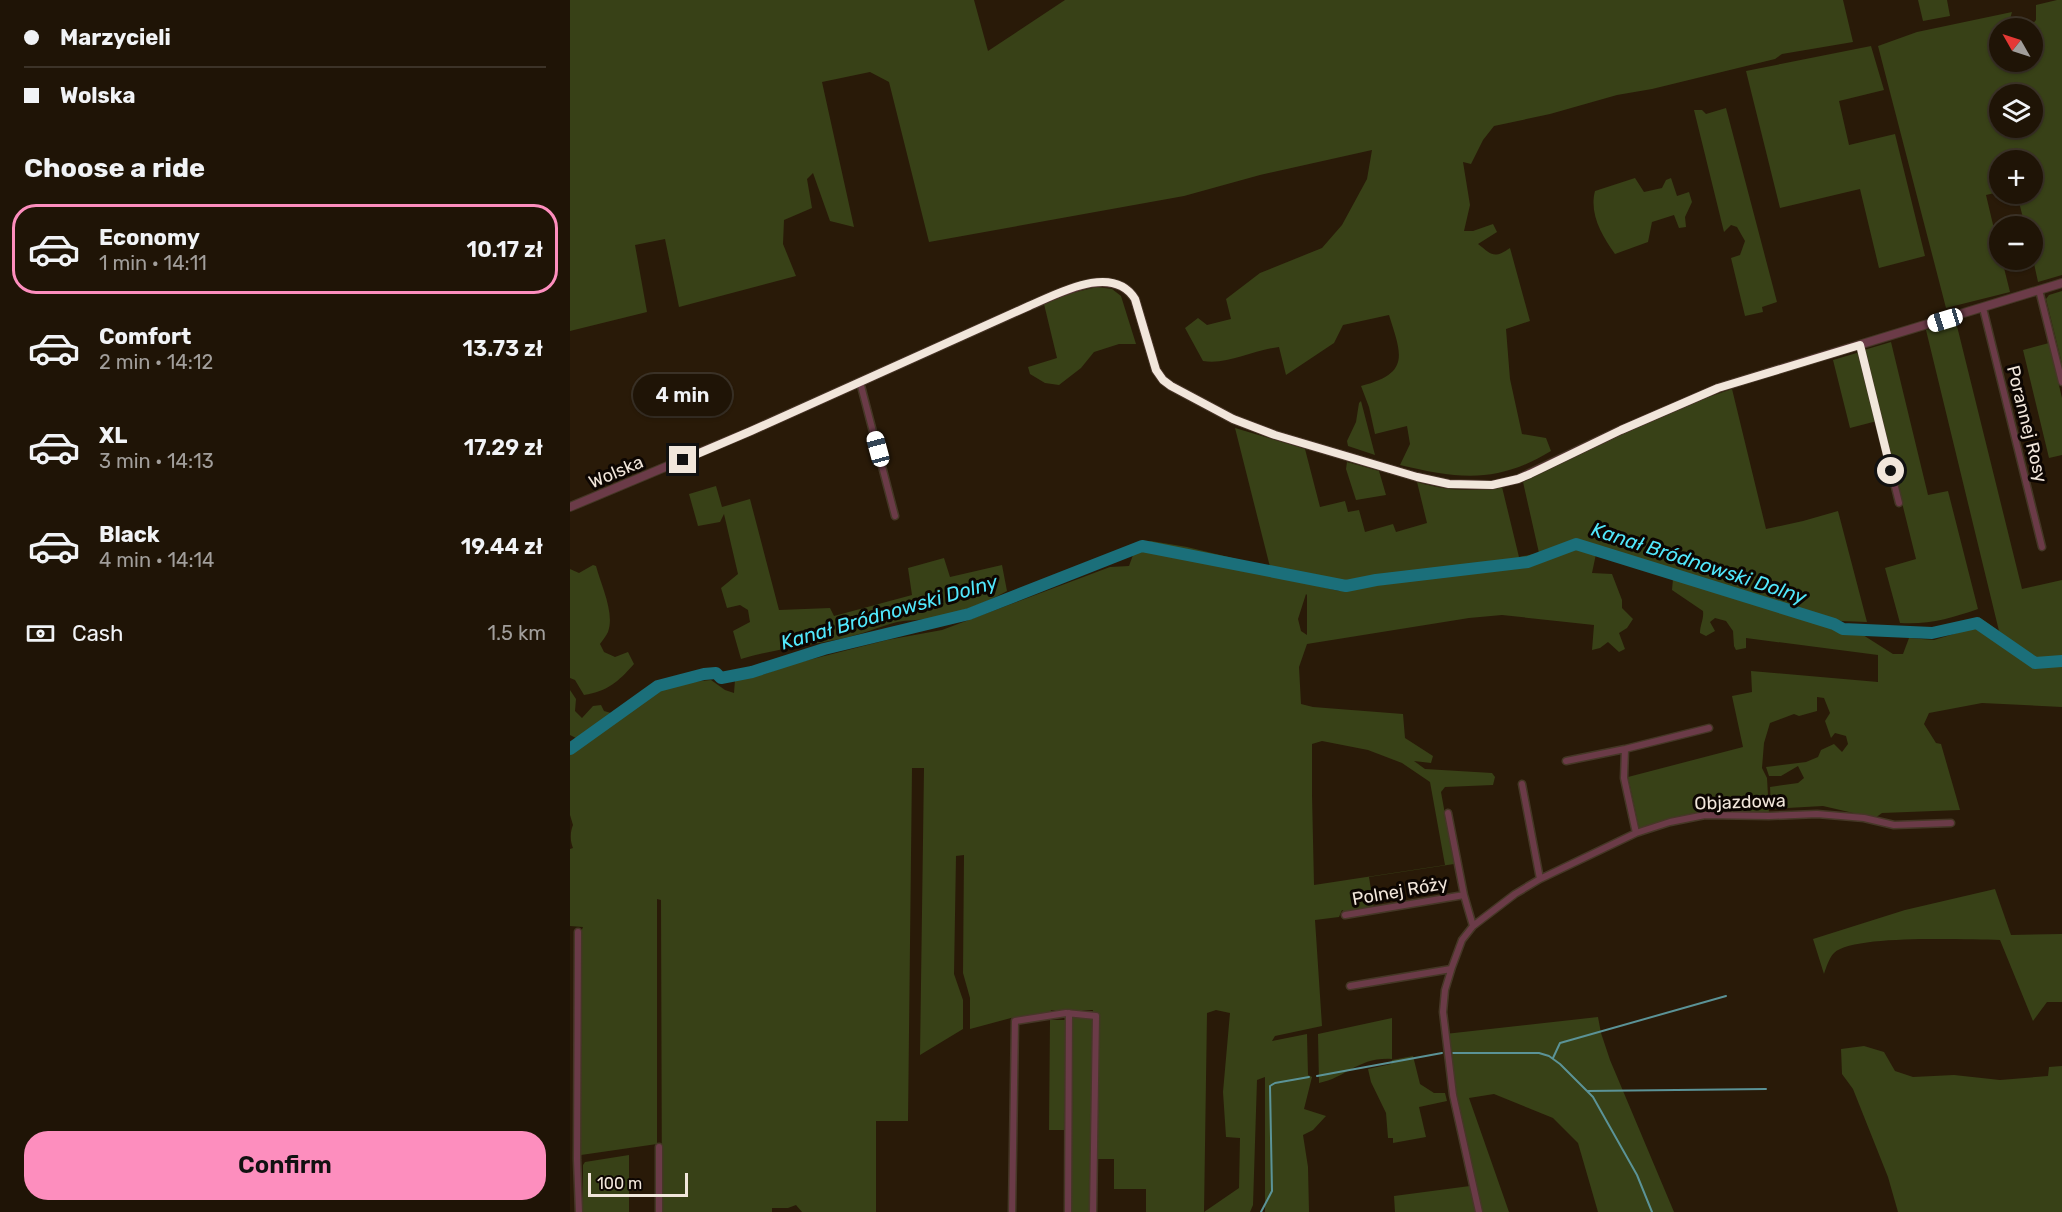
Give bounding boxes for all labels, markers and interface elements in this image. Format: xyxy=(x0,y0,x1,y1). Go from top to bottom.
north arrow xyxy=(1989,18,2043,72)
map controls xyxy=(1989,18,2043,270)
text: Marzycieli xyxy=(60,24,171,51)
text: Wolska xyxy=(60,82,135,109)
button: layers xyxy=(1989,84,2043,138)
button: + xyxy=(1989,150,2043,204)
text: Choose a ride xyxy=(24,152,205,184)
button: − xyxy=(1989,216,2043,270)
icon: car xyxy=(27,222,81,276)
text: Economy xyxy=(99,224,200,251)
text: 10.17 zł xyxy=(467,236,543,263)
text: 1 min · 14:11 xyxy=(99,251,207,275)
car xyxy=(1925,306,1965,334)
icon: car xyxy=(27,321,81,375)
text: Comfort xyxy=(99,323,191,350)
text: 13.73 zł xyxy=(463,335,543,362)
text: 2 min · 14:12 xyxy=(99,350,213,374)
street label: Porannej Rosy xyxy=(2002,363,2052,485)
callout: 4 min xyxy=(633,373,732,415)
text: 4 min xyxy=(655,383,710,407)
icon: car xyxy=(27,420,81,474)
text: XL xyxy=(99,422,127,449)
car xyxy=(865,429,891,469)
text: 17.29 zł xyxy=(464,434,543,461)
route end xyxy=(669,446,696,473)
text: 3 min · 14:13 xyxy=(99,449,214,473)
street label: Wolska xyxy=(585,451,647,493)
route start xyxy=(1877,457,1904,484)
water label: Kanał Bródnowski Dolny xyxy=(1589,517,1810,609)
icon: car xyxy=(27,519,81,573)
text: Black xyxy=(99,521,160,548)
text: 19.44 zł xyxy=(461,533,543,560)
text: 4 min · 14:14 xyxy=(99,548,215,572)
water label: Kanał Bródnowski Dolny xyxy=(778,569,1001,654)
icon: cash xyxy=(24,617,57,650)
text: Cash xyxy=(72,620,123,647)
text: 1.5 km xyxy=(488,621,546,645)
street label: Objazdowa xyxy=(1694,789,1786,815)
street label: Polnej Róży xyxy=(1350,872,1450,910)
button: Confirm xyxy=(24,1131,546,1200)
scale bar xyxy=(588,1170,688,1198)
text: 100 m xyxy=(597,1174,642,1193)

